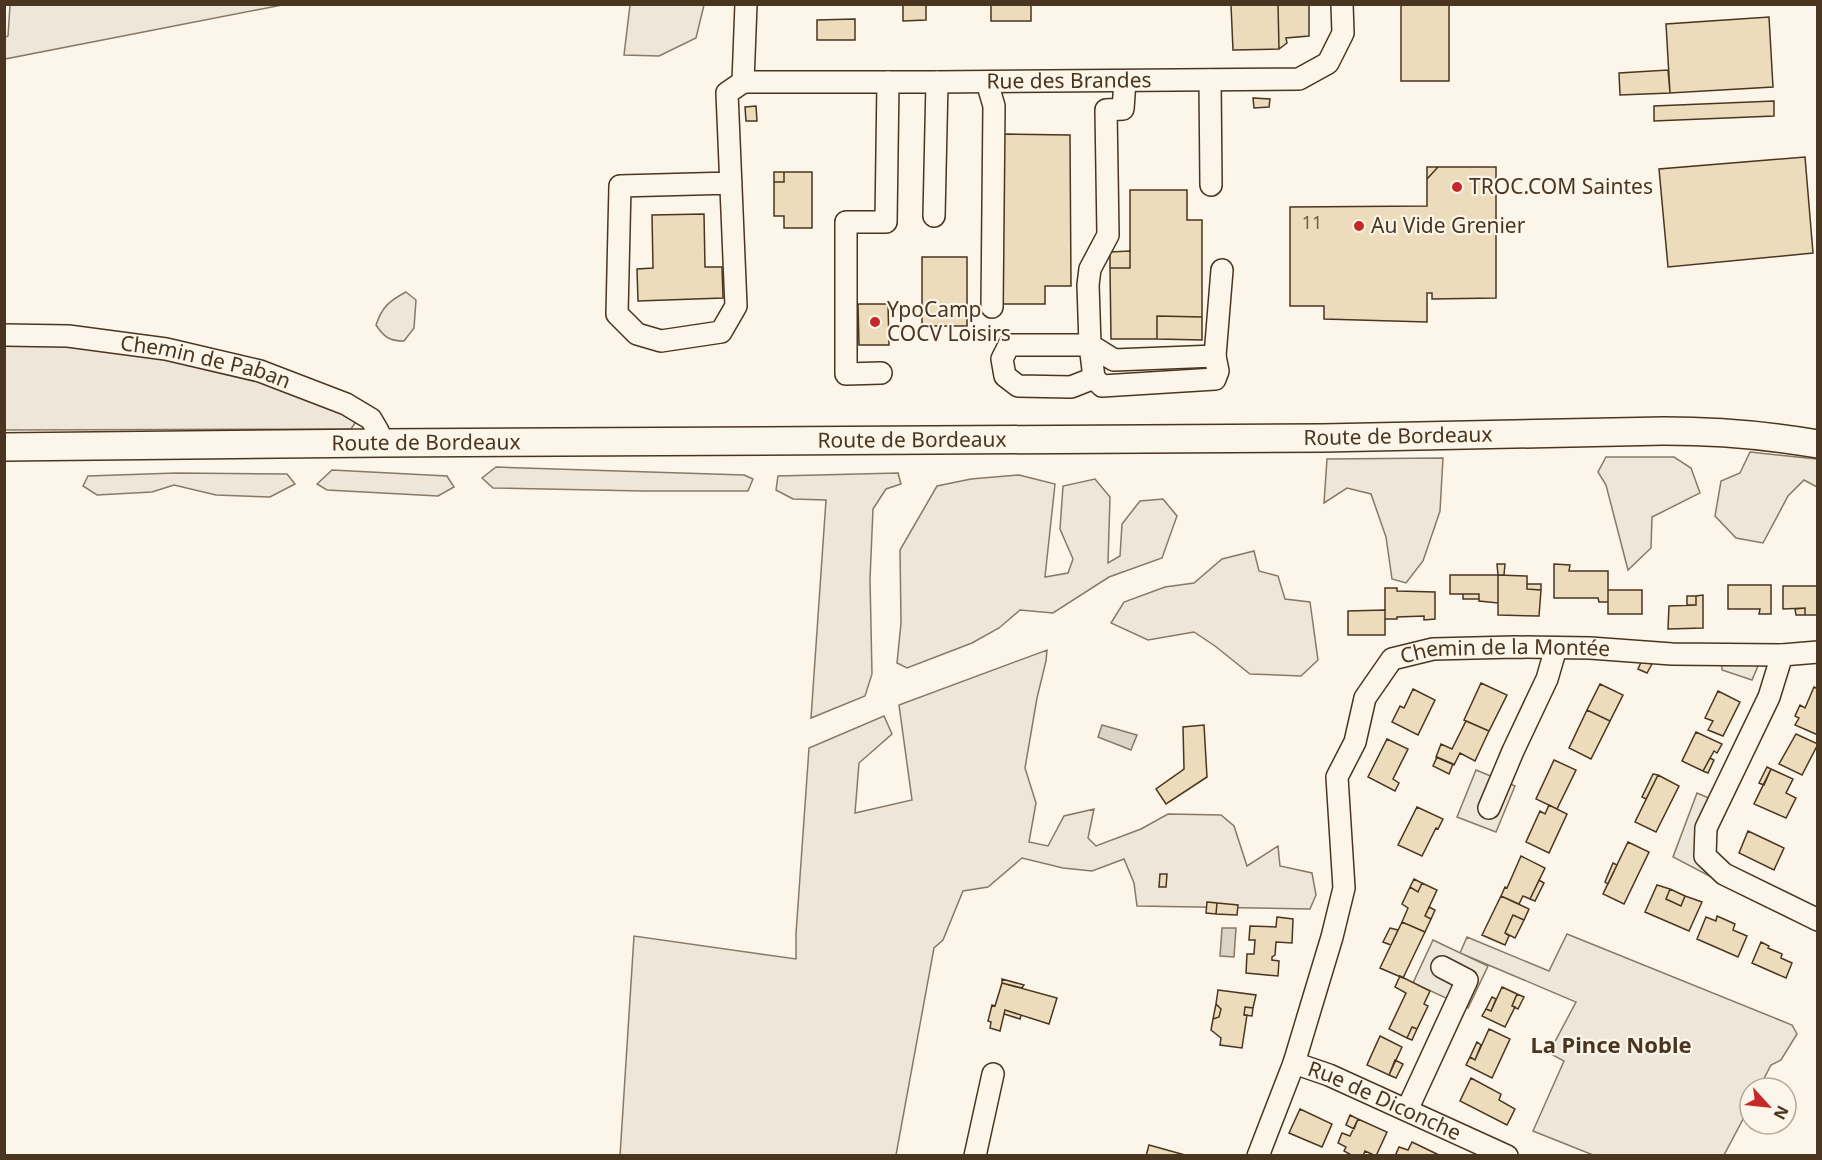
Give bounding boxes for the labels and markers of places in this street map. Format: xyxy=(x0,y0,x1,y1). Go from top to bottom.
place label: TROC.COM Saintes xyxy=(1469,172,1653,200)
marker: TROC.COM Saintes xyxy=(1450,180,1464,194)
place label: Au Vide Grenier xyxy=(1371,211,1526,239)
marker: Au Vide Grenier xyxy=(1352,219,1366,233)
place label: YpoCamp COCV Loisirs xyxy=(887,295,1011,347)
marker: YpoCamp COCV Loisirs xyxy=(868,315,882,329)

